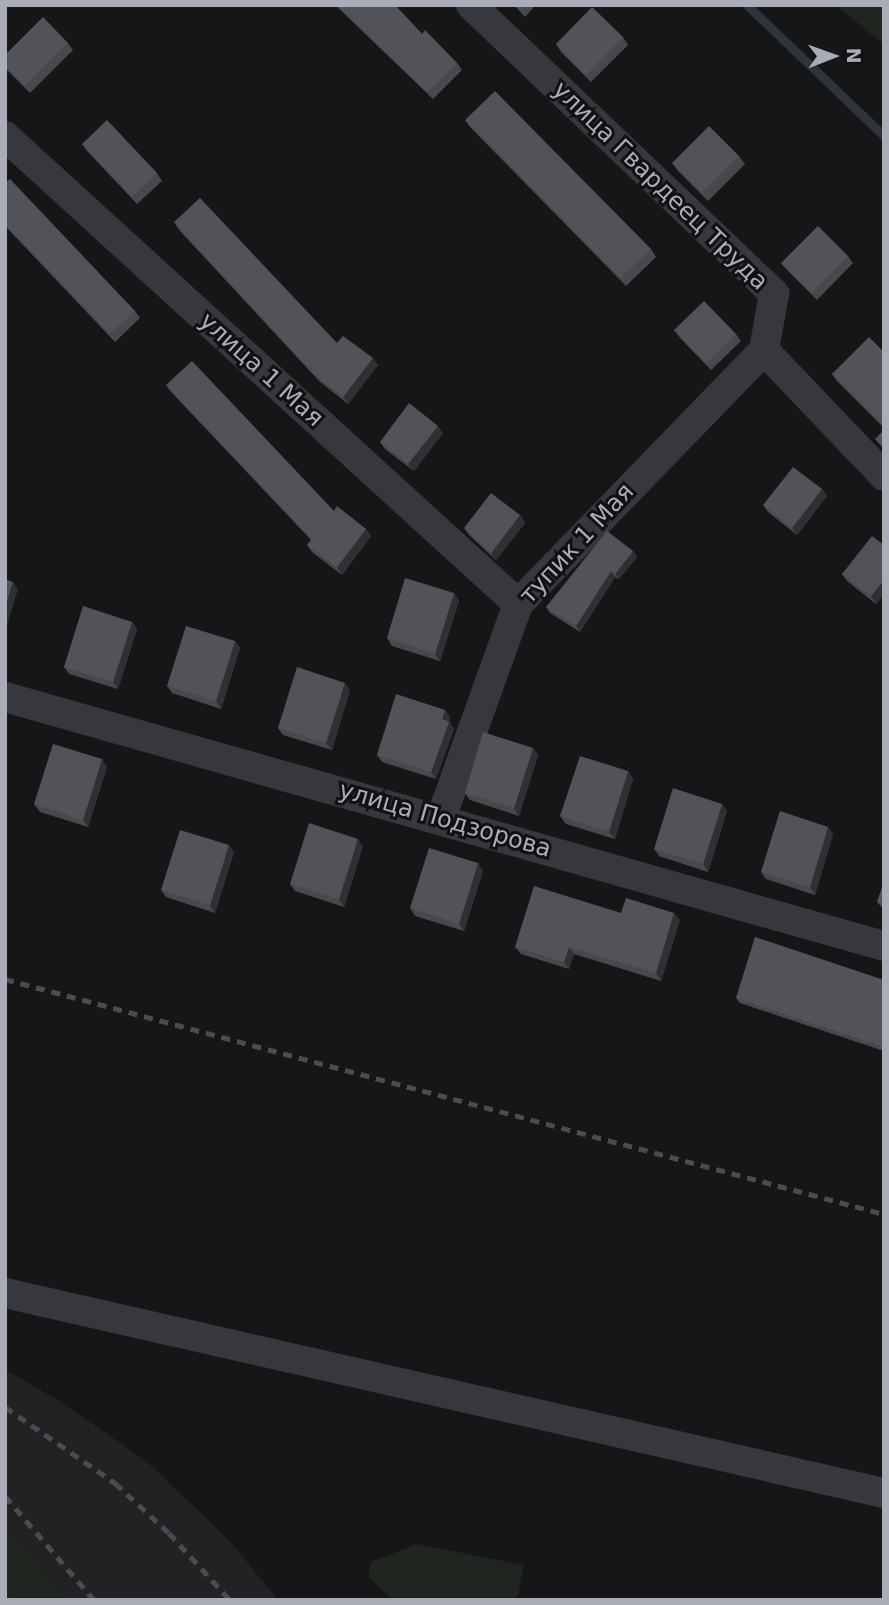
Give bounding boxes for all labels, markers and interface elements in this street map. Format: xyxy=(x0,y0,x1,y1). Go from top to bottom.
north arrow xyxy=(798,21,868,91)
text: N xyxy=(843,47,865,64)
street label: улица Гвардеец Труда xyxy=(546,76,774,296)
street label: улица 1 Мая xyxy=(193,307,329,433)
street label: тупик 1 Мая xyxy=(514,478,640,610)
street label: улица Подзорова xyxy=(336,776,554,864)

